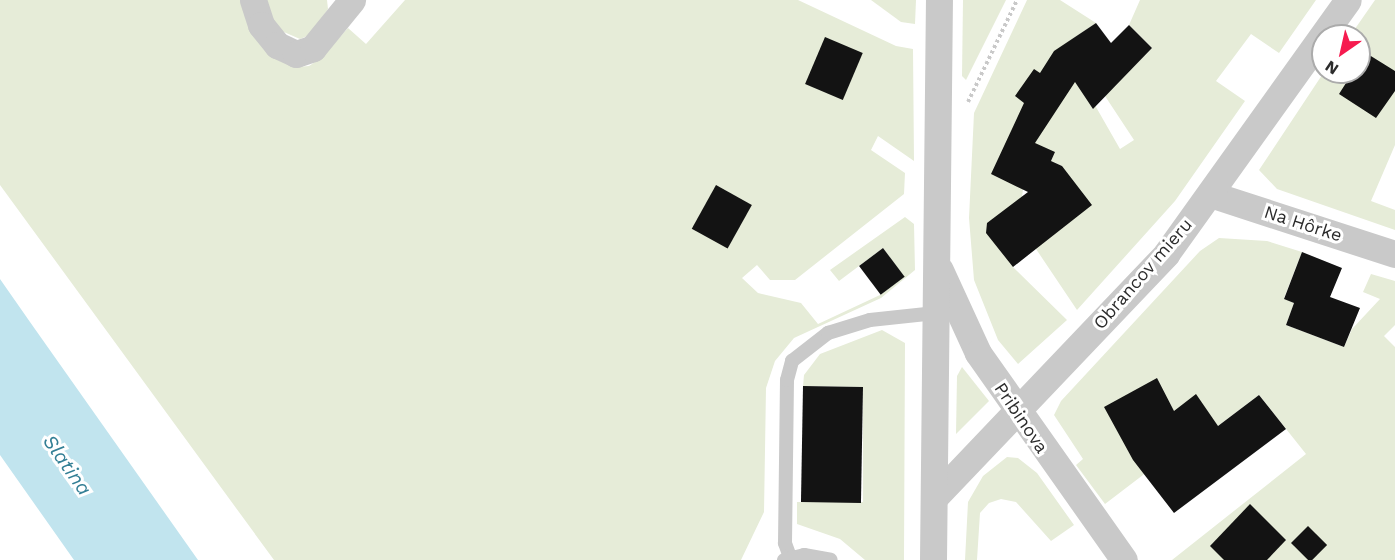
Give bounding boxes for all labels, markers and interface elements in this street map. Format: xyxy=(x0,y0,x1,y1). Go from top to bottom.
north arrow xyxy=(1311,24,1371,84)
text: N xyxy=(1322,56,1342,79)
street label: Na Hôrke xyxy=(1261,201,1345,247)
street label: Obrancov mieru xyxy=(1089,214,1197,334)
street label: Pribinova xyxy=(990,379,1052,457)
water label: Slatina xyxy=(38,430,96,500)

